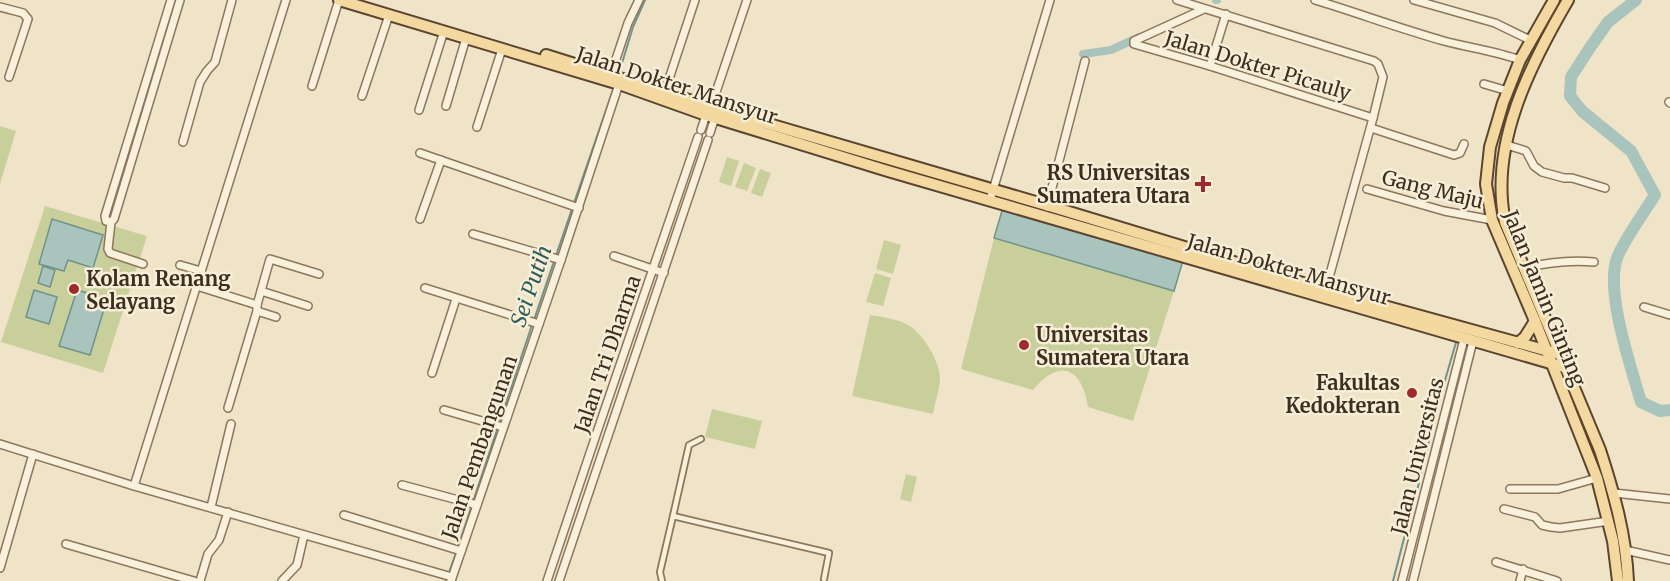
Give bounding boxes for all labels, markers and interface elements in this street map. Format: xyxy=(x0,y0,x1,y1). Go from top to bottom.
street label: Jalan Dokter Picauly xyxy=(1161,24,1354,105)
street label: Jalan Dokter Mansyur xyxy=(572,40,781,129)
place label: RS Universitas Sumatera Utara xyxy=(1037,160,1190,208)
street label: Gang Maju xyxy=(1380,164,1486,214)
marker: RS Universitas Sumatera Utara xyxy=(1194,175,1212,193)
street label: Jalan Jamin Ginting xyxy=(1498,205,1592,390)
street label: Jalan Dokter Mansyur xyxy=(1183,228,1394,310)
water label: Sei Putih xyxy=(505,242,557,330)
place label: Kolam Renang Selayang xyxy=(86,266,231,314)
street label: Jalan Tri Dharma xyxy=(568,272,646,437)
marker: Kolam Renang Selayang xyxy=(67,282,81,296)
place label: Universitas Sumatera Utara xyxy=(1036,322,1189,370)
marker: Universitas Sumatera Utara xyxy=(1017,338,1031,352)
street label: Jalan Pembangunan xyxy=(435,352,522,543)
place label: Fakultas Kedokteran xyxy=(1285,370,1400,418)
street label: Jalan Universitas xyxy=(1385,375,1449,538)
marker: Fakultas Kedokteran xyxy=(1405,386,1419,400)

